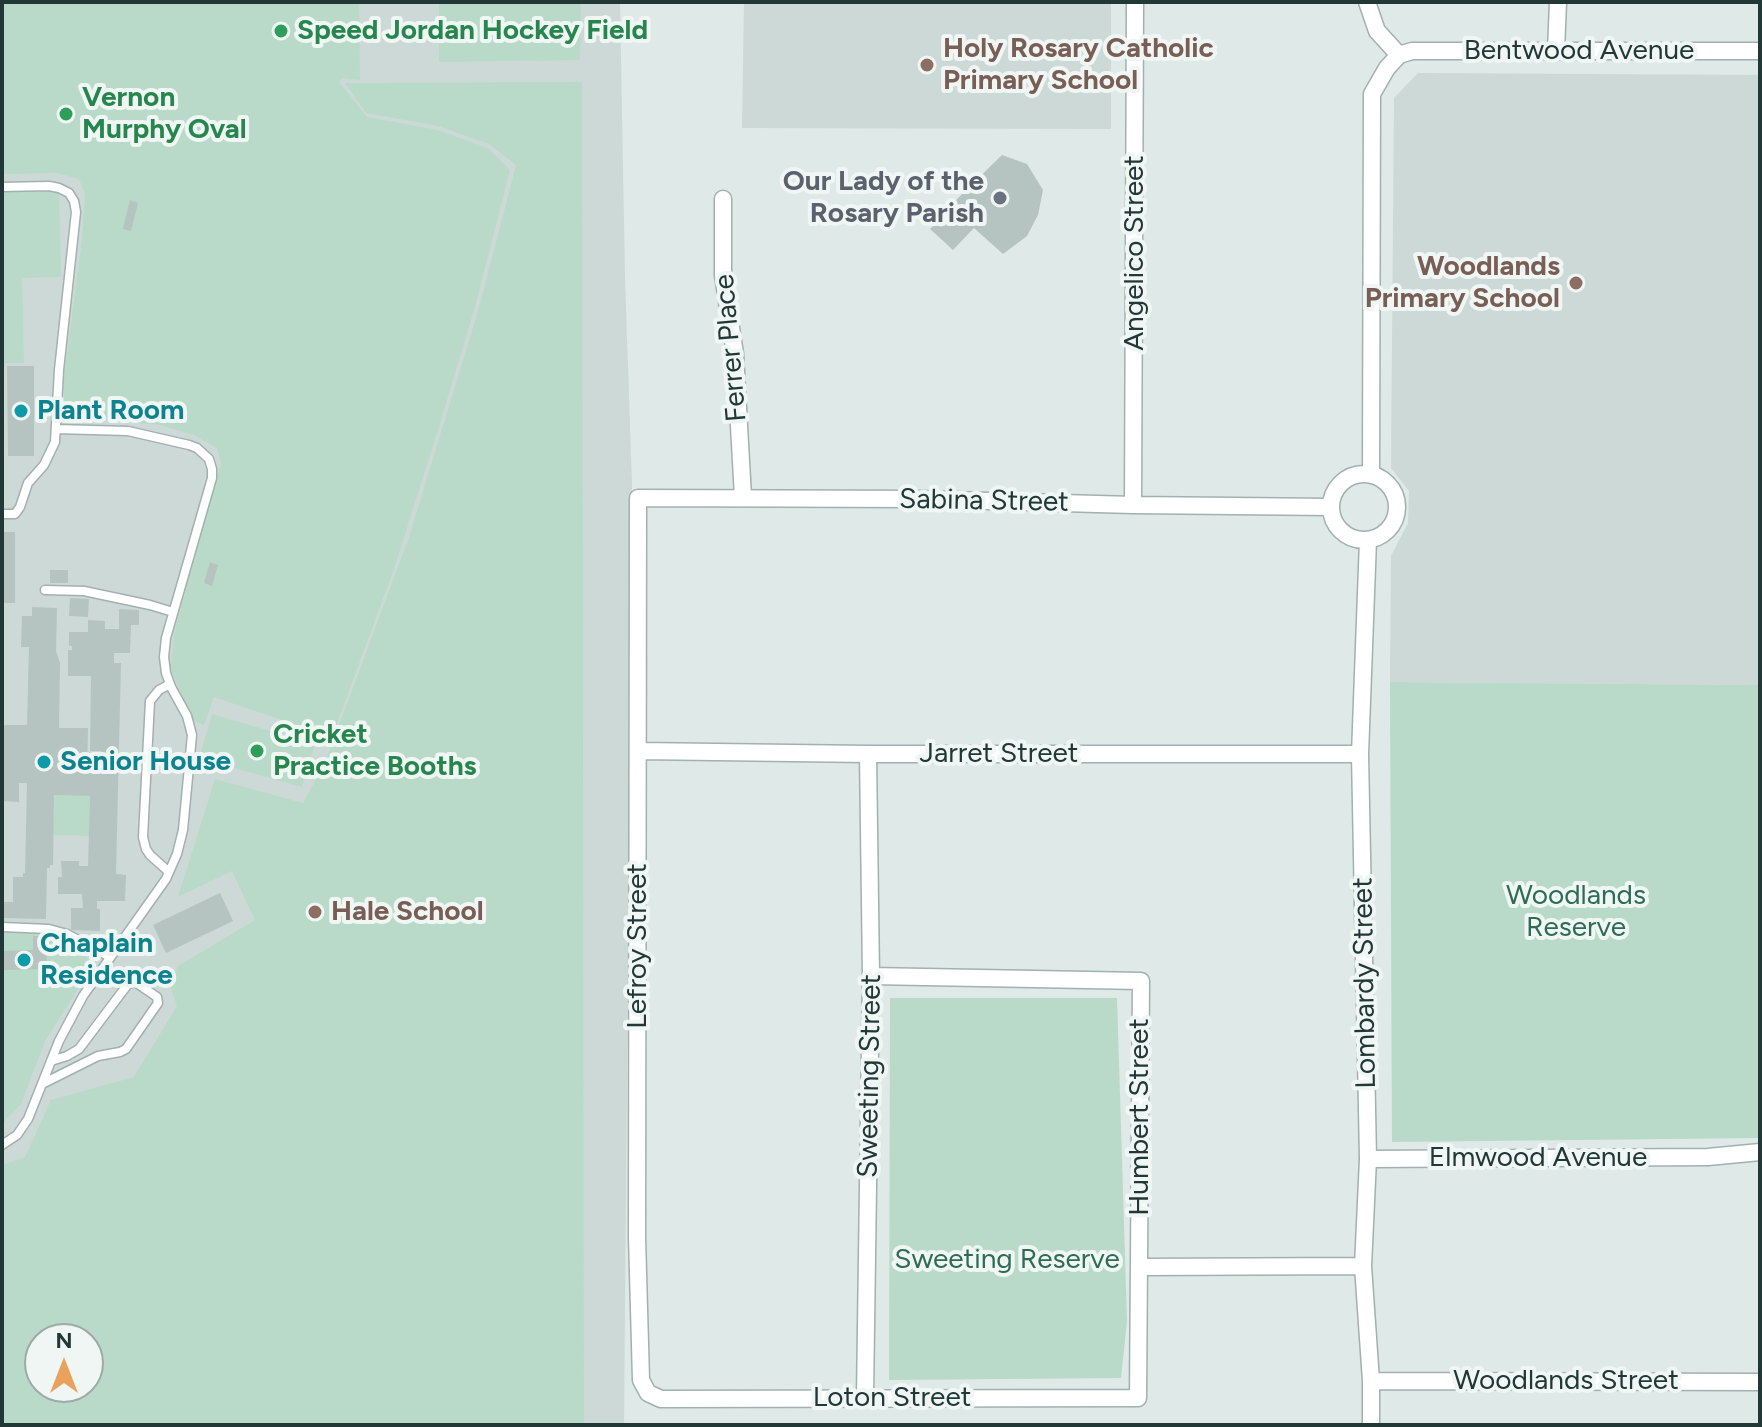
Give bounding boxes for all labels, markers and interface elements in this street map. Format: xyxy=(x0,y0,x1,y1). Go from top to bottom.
place label: Speed Jordan Hockey Field xyxy=(297,14,648,48)
marker: Speed Jordan Hockey Field xyxy=(272,22,290,40)
place label: Holy Rosary Catholic Primary School xyxy=(943,32,1214,98)
street label: Bentwood Avenue xyxy=(1464,34,1694,68)
marker: Holy Rosary Catholic Primary School xyxy=(918,56,936,74)
place label: Vernon Murphy Oval xyxy=(82,81,247,147)
marker: Vernon Murphy Oval xyxy=(57,105,75,123)
street label: Angelico Street xyxy=(1118,155,1152,351)
place label: Our Lady of the Rosary Parish xyxy=(783,165,984,231)
marker: Our Lady of the Rosary Parish xyxy=(991,189,1009,207)
place label: Woodlands Primary School xyxy=(1365,250,1560,316)
street label: Ferrer Place xyxy=(708,273,754,423)
marker: Woodlands Primary School xyxy=(1567,274,1585,292)
place label: Plant Room xyxy=(37,394,185,428)
marker: Plant Room xyxy=(12,402,30,420)
street label: Sabina Street xyxy=(899,483,1069,519)
place label: Cricket Practice Booths xyxy=(273,718,477,784)
street label: Jarret Street xyxy=(920,737,1078,771)
marker: Cricket Practice Booths xyxy=(248,742,266,760)
place label: Senior House xyxy=(60,745,231,779)
marker: Senior House xyxy=(35,753,53,771)
street label: Lefroy Street xyxy=(621,863,655,1029)
street label: Lombardy Street xyxy=(1346,877,1384,1089)
park label: Woodlands Reserve xyxy=(1506,879,1646,945)
place label: Hale School xyxy=(331,895,484,929)
marker: Hale School xyxy=(306,903,324,921)
place label: Chaplain Residence xyxy=(40,927,173,993)
marker: Chaplain Residence xyxy=(15,951,33,969)
street label: Sweeting Street xyxy=(851,974,889,1178)
street label: Humbert Street xyxy=(1123,1018,1157,1216)
street label: Elmwood Avenue xyxy=(1429,1141,1647,1175)
park label: Sweeting Reserve xyxy=(894,1243,1120,1277)
north arrow xyxy=(24,1323,104,1403)
text: N xyxy=(55,1327,73,1354)
street label: Woodlands Street xyxy=(1453,1364,1679,1398)
street label: Loton Street xyxy=(813,1381,971,1415)

